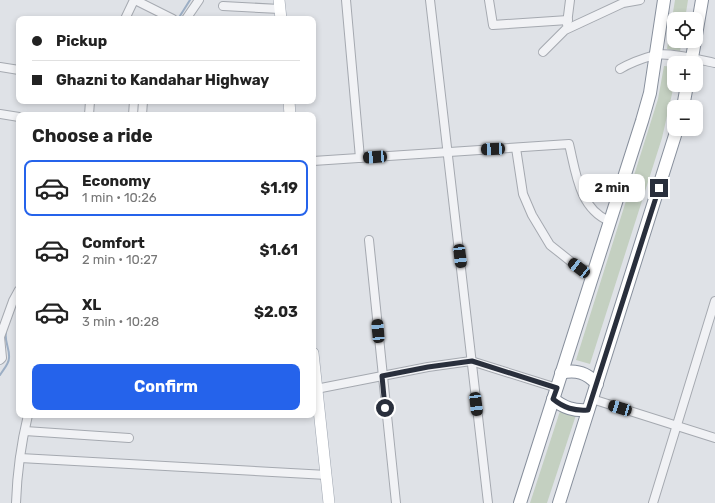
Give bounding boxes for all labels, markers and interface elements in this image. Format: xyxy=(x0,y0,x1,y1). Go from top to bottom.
map controls xyxy=(667,12,703,136)
button: locate xyxy=(667,12,703,48)
text: Pickup xyxy=(56,32,107,50)
button: + xyxy=(667,56,703,92)
text: Ghazni to Kandahar Highway xyxy=(56,71,269,89)
button: − xyxy=(667,100,703,136)
text: Choose a ride xyxy=(32,125,153,147)
car xyxy=(481,142,505,156)
car xyxy=(363,150,387,164)
icon: car xyxy=(34,170,70,206)
text: Economy xyxy=(82,172,151,190)
callout: 2 min xyxy=(579,174,645,202)
text: $1.19 xyxy=(260,179,298,197)
route end xyxy=(650,179,668,197)
text: 2 min xyxy=(594,180,630,195)
text: 1 min · 10:26 xyxy=(82,190,157,205)
icon: car xyxy=(34,232,70,268)
text: Comfort xyxy=(82,234,145,252)
text: $1.61 xyxy=(259,241,298,259)
car xyxy=(453,243,467,269)
text: 2 min · 10:27 xyxy=(82,252,158,267)
car xyxy=(566,256,592,280)
icon: car xyxy=(34,294,70,330)
text: XL xyxy=(82,296,101,314)
text: $2.03 xyxy=(254,303,298,321)
text: 3 min · 10:28 xyxy=(82,314,159,329)
car xyxy=(371,319,385,343)
button: Confirm xyxy=(32,364,300,410)
car xyxy=(469,391,483,417)
route start xyxy=(376,399,394,417)
car xyxy=(607,399,633,417)

